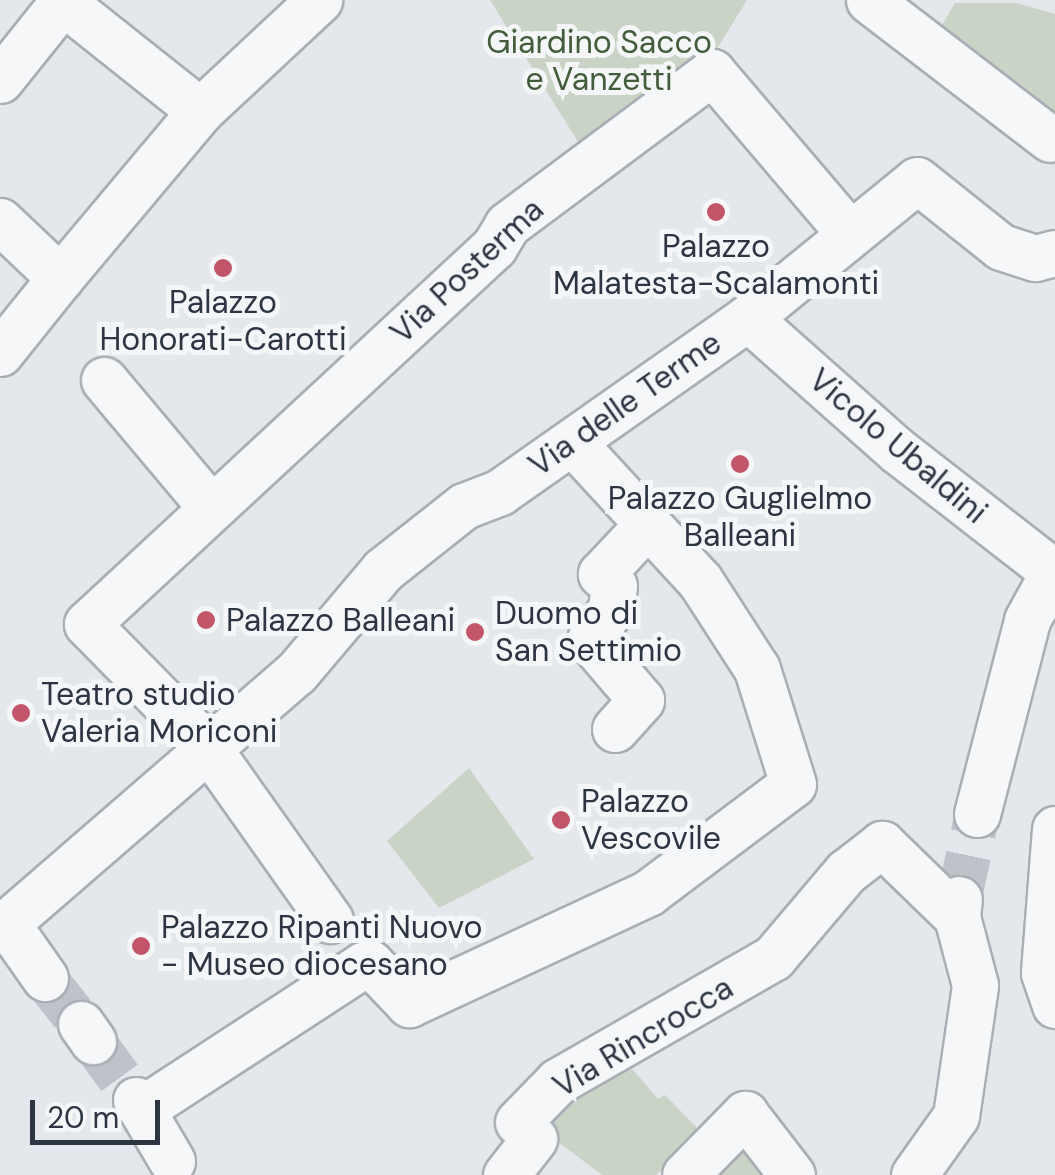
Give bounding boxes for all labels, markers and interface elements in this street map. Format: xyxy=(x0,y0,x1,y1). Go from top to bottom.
park label: Giardino Sacco e Vanzetti xyxy=(486,24,712,99)
street label: Via Posterma xyxy=(383,190,551,352)
marker: Palazzo Malatesta-Scalamonti xyxy=(705,201,727,223)
place label: Palazzo Malatesta-Scalamonti xyxy=(553,228,879,303)
marker: Palazzo Honorati-Carotti xyxy=(212,257,234,279)
place label: Palazzo Honorati-Carotti xyxy=(99,284,347,359)
street label: Via delle Terme xyxy=(521,323,729,485)
street label: Vicolo Ubaldini xyxy=(801,360,995,532)
marker: Palazzo Guglielmo Balleani xyxy=(729,453,751,475)
place label: Palazzo Guglielmo Balleani xyxy=(608,480,872,555)
place label: Duomo di San Settimio xyxy=(495,595,682,670)
place label: Palazzo Balleani xyxy=(226,601,455,639)
marker: Palazzo Balleani xyxy=(195,609,217,631)
marker: Duomo di San Settimio xyxy=(464,621,486,643)
place label: Teatro studio Valeria Moriconi xyxy=(41,676,278,751)
marker: Teatro studio Valeria Moriconi xyxy=(10,702,32,724)
place label: Palazzo Vescovile xyxy=(581,783,721,858)
marker: Palazzo Vescovile xyxy=(550,809,572,831)
place label: Palazzo Ripanti Nuovo - Museo diocesano xyxy=(161,909,482,984)
marker: Palazzo Ripanti Nuovo - Museo diocesano xyxy=(130,935,152,957)
street label: Via Rincrocca xyxy=(546,968,740,1106)
scale bar xyxy=(35,1080,165,1142)
text: 20 m xyxy=(47,1098,119,1137)

